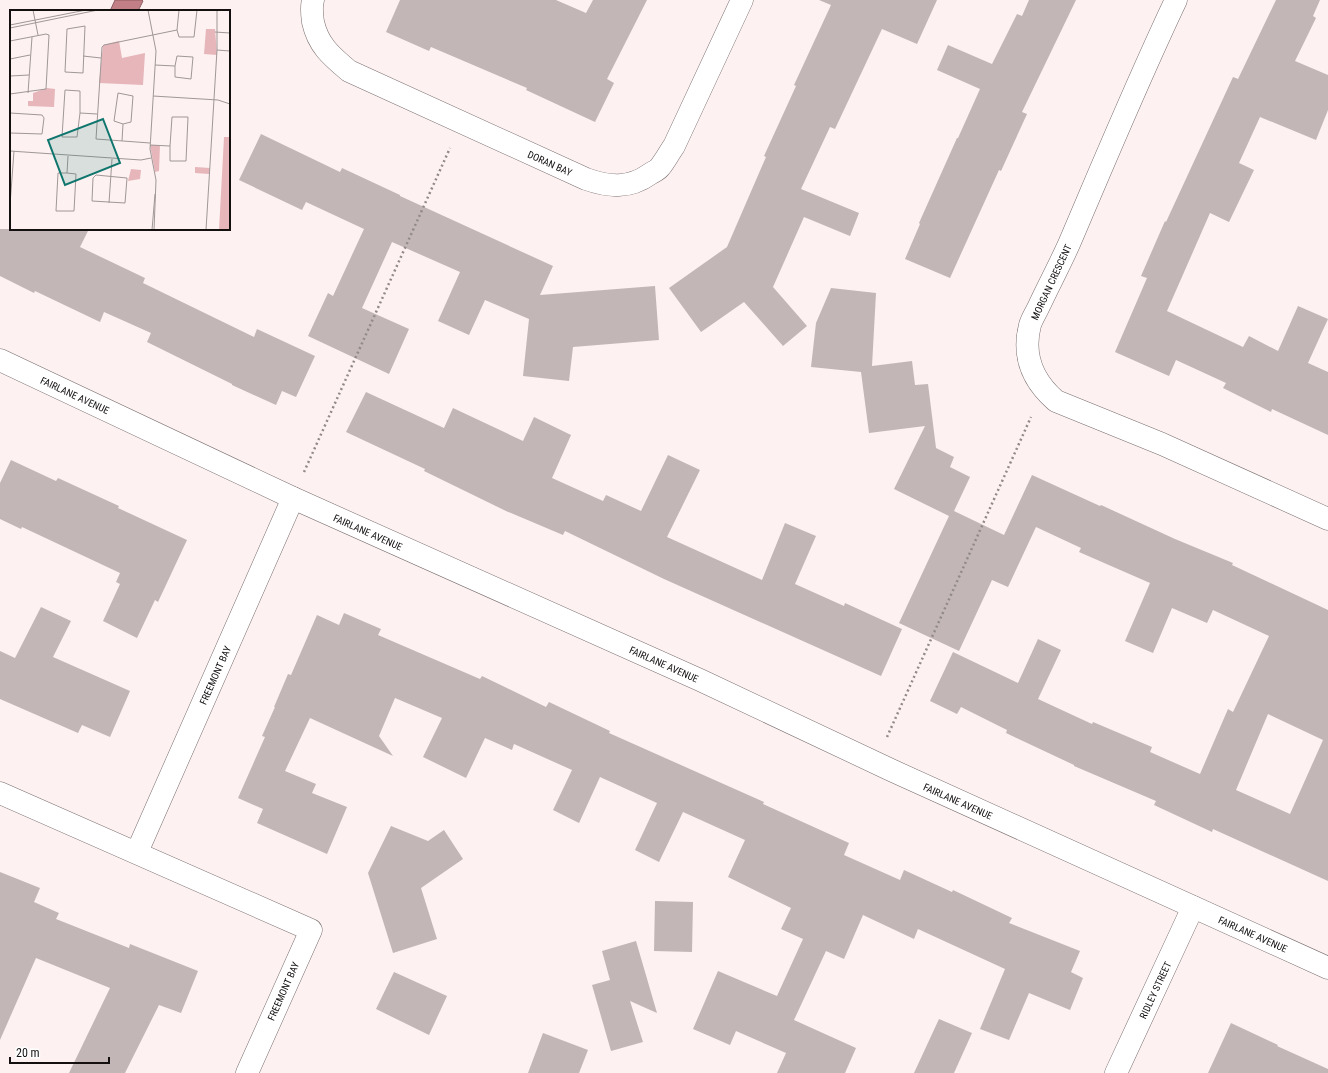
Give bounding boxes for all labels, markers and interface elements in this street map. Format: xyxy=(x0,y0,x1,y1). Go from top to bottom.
inset map xyxy=(10,10,230,230)
street label: DORAN BAY xyxy=(526,149,574,178)
street label: MORGAN CRESCENT xyxy=(1029,243,1074,322)
street label: FAIRLANE AVENUE xyxy=(39,375,111,416)
street label: FAIRLANE AVENUE xyxy=(332,512,404,553)
street label: FREEMONT BAY xyxy=(198,644,234,706)
street label: FAIRLANE AVENUE xyxy=(628,644,700,685)
street label: FAIRLANE AVENUE xyxy=(922,781,994,822)
street label: FAIRLANE AVENUE xyxy=(1217,914,1289,955)
street label: FREEMONT BAY xyxy=(266,960,302,1022)
street label: RIDLEY STREET xyxy=(1137,960,1173,1021)
scale bar xyxy=(10,1039,109,1065)
text: 20 m xyxy=(16,1046,40,1060)

